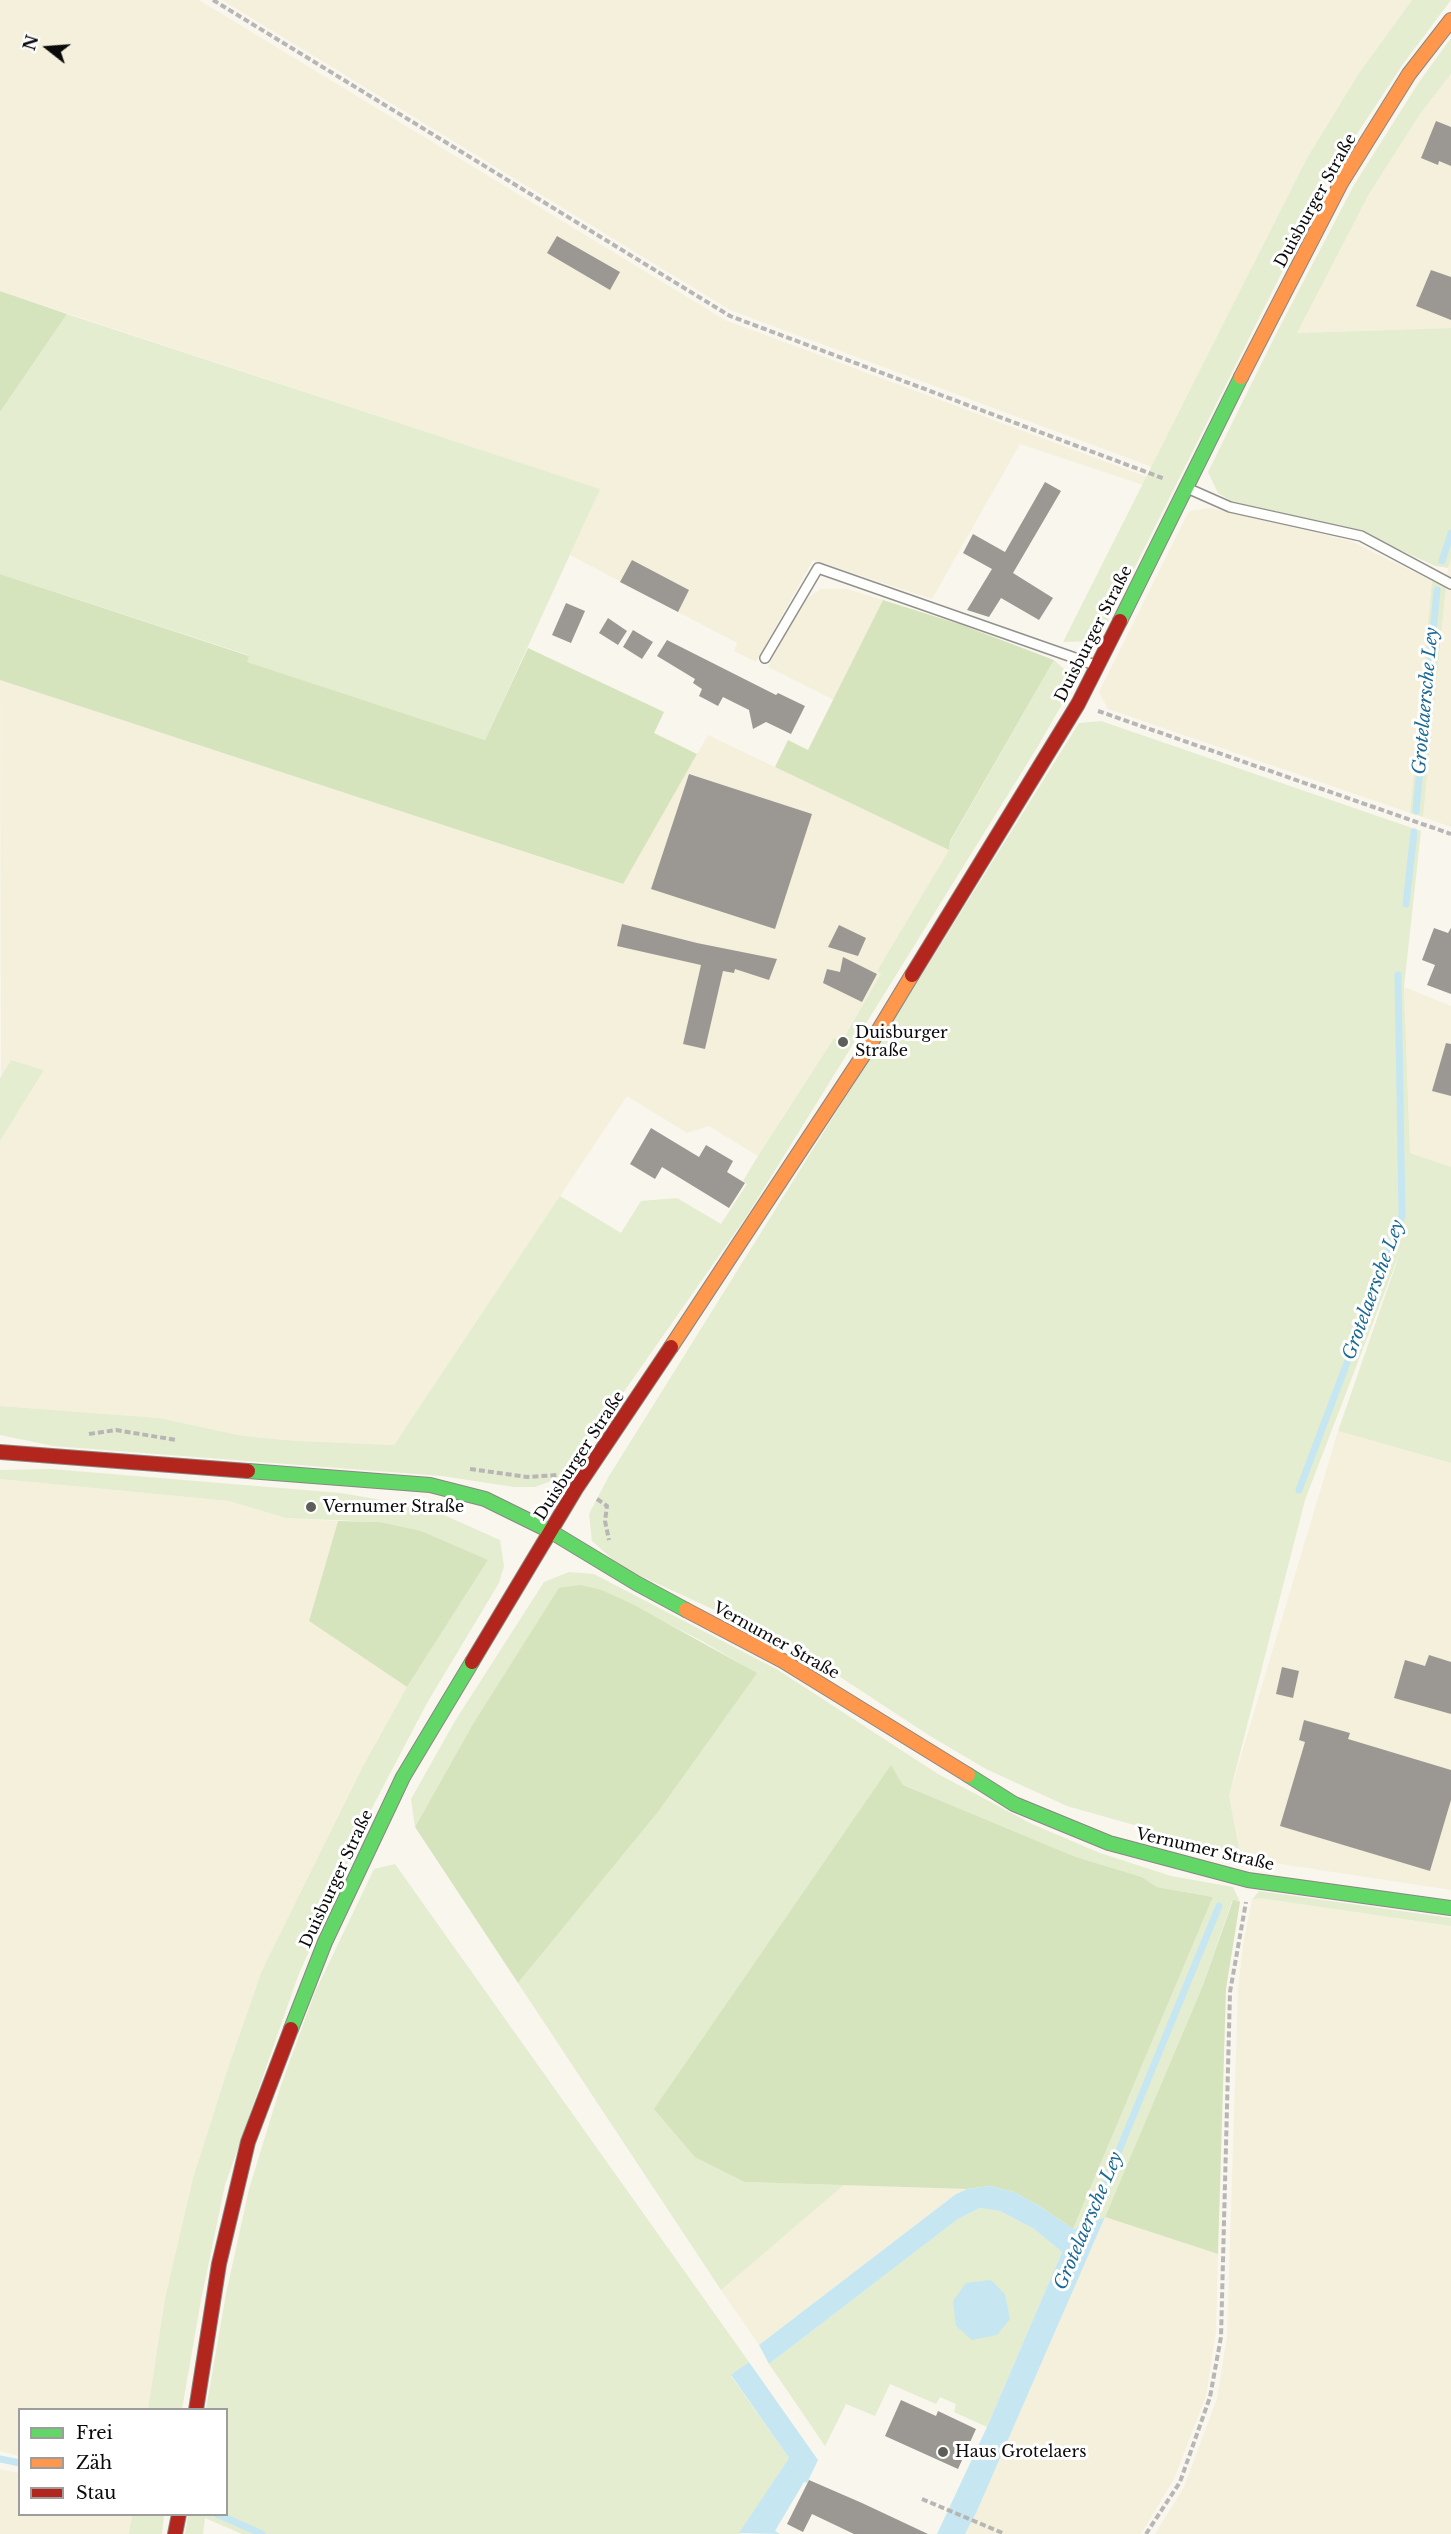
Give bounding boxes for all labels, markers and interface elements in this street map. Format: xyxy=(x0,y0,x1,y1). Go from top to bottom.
north arrow xyxy=(18,18,78,78)
text: N xyxy=(19,33,43,53)
street label: Duisburger Straße xyxy=(1271,131,1361,271)
street label: Duisburger Straße xyxy=(1051,563,1137,705)
water label: Grotelaersche Ley xyxy=(1409,627,1443,775)
place label: Duisburger Straße xyxy=(855,1023,948,1061)
marker: Duisburger Straße xyxy=(836,1035,850,1049)
water label: Grotelaersche Ley xyxy=(1339,1217,1409,1363)
street label: Duisburger Straße xyxy=(531,1388,629,1524)
place label: Vernumer Straße xyxy=(323,1497,464,1517)
marker: Vernumer Straße xyxy=(304,1500,318,1514)
street label: Vernumer Straße xyxy=(710,1598,842,1684)
street label: Duisburger Straße xyxy=(297,1807,377,1951)
street label: Vernumer Straße xyxy=(1134,1825,1276,1875)
water label: Grotelaersche Ley xyxy=(1050,2149,1128,2293)
legend xyxy=(18,2408,228,2516)
text: Frei xyxy=(76,2422,113,2444)
place label: Haus Grotelaers xyxy=(955,2442,1086,2462)
marker: Haus Grotelaers xyxy=(936,2445,950,2459)
text: Zäh xyxy=(76,2452,112,2474)
text: Stau xyxy=(76,2482,116,2504)

